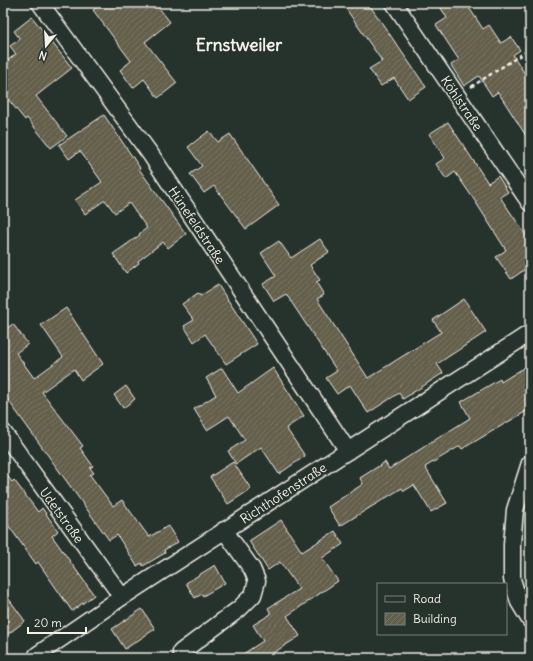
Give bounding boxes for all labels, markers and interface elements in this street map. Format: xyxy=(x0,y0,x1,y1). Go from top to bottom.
north arrow xyxy=(26,26,66,66)
district label: Ernstweiler xyxy=(196,34,282,56)
text: N xyxy=(37,48,49,63)
street label: Köhlstraße xyxy=(437,73,486,134)
street label: Hünefeldstraße xyxy=(164,183,229,267)
street label: Richthofenstraße xyxy=(237,459,330,528)
street label: Udetstraße xyxy=(36,484,87,546)
legend xyxy=(377,583,507,635)
text: Road xyxy=(413,591,441,606)
scale bar xyxy=(28,609,86,635)
text: Building xyxy=(413,611,457,626)
text: 20 m xyxy=(34,615,62,630)

